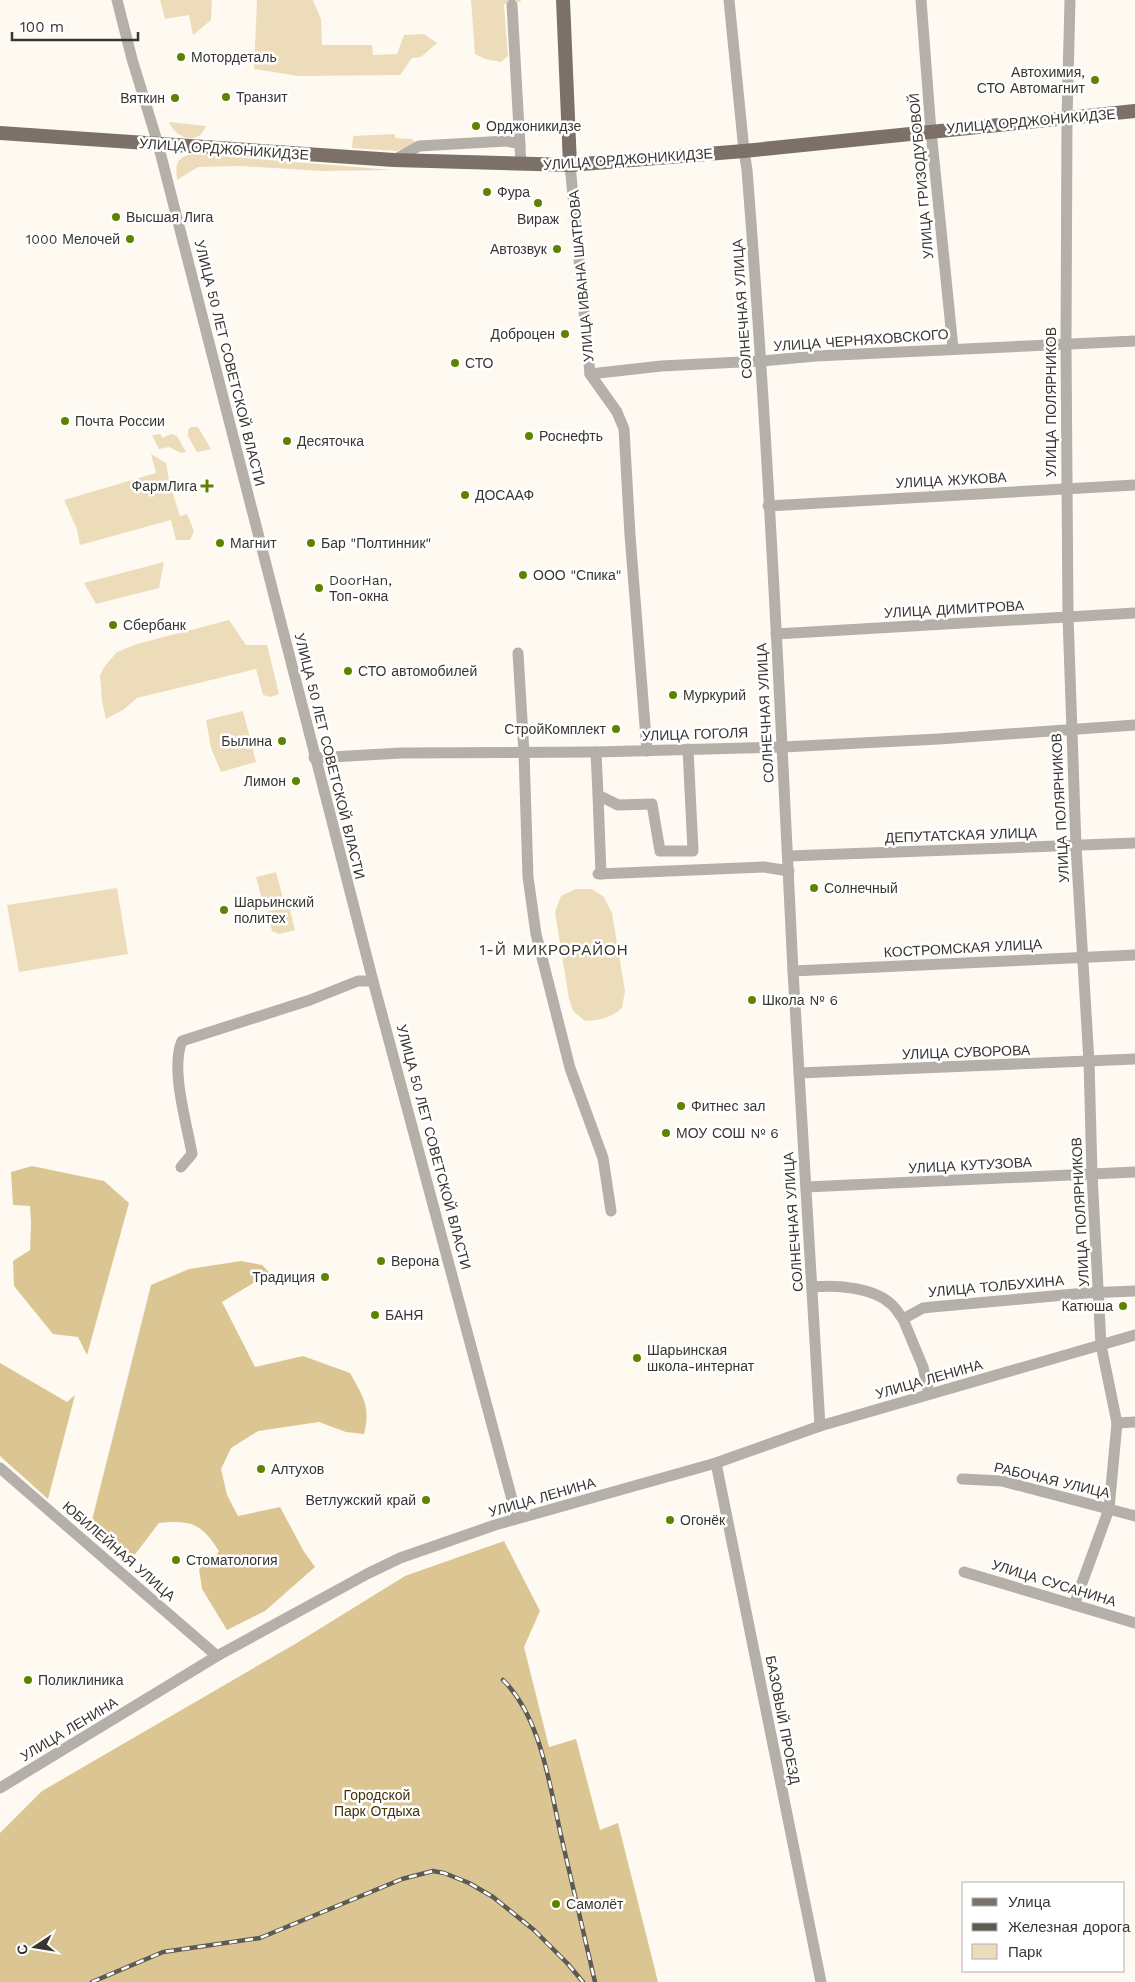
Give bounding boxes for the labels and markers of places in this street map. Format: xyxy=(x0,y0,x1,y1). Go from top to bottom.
place label: Мотордеталь xyxy=(191,49,277,65)
marker: Мотордеталь xyxy=(175,51,187,63)
place label: Автохимия, СТО Автомагнит xyxy=(977,64,1086,96)
marker: Автохимия, СТО Автомагнит xyxy=(1089,74,1101,86)
place label: Транзит xyxy=(236,89,288,105)
place label: Вяткин xyxy=(120,90,165,106)
marker: Транзит xyxy=(220,91,232,103)
marker: Вяткин xyxy=(169,92,181,104)
place label: Орджоникидзе xyxy=(486,118,582,134)
marker: Орджоникидзе xyxy=(470,120,482,132)
place label: Фура xyxy=(497,184,530,200)
marker: Фура xyxy=(481,186,493,198)
marker: Вираж xyxy=(532,197,544,209)
place label: Высшая Лига xyxy=(126,209,214,225)
marker: Высшая Лига xyxy=(110,211,122,223)
place label: Вираж xyxy=(517,211,560,227)
place label: 1000 Мелочей xyxy=(26,231,120,247)
marker: 1000 Мелочей xyxy=(124,233,136,245)
place label: Автозвук xyxy=(490,241,548,257)
marker: Автозвук xyxy=(551,243,563,255)
place label: Доброцен xyxy=(491,326,555,342)
marker: Доброцен xyxy=(559,328,571,340)
place label: СТО xyxy=(465,355,494,371)
marker: СТО xyxy=(449,357,461,369)
place label: Почта России xyxy=(75,413,165,429)
marker: Почта России xyxy=(59,415,71,427)
place label: Роснефть xyxy=(539,428,603,444)
marker: Роснефть xyxy=(523,430,535,442)
place label: Десяточка xyxy=(297,433,364,449)
marker: Десяточка xyxy=(281,435,293,447)
place label: ФармЛига xyxy=(132,478,197,494)
marker: ФармЛига xyxy=(201,480,213,492)
place label: ДОСААФ xyxy=(475,487,534,503)
marker: ДОСААФ xyxy=(459,489,471,501)
place label: Магнит xyxy=(230,535,277,551)
place label: Бар "Полтинник" xyxy=(321,535,431,551)
marker: Магнит xyxy=(214,537,226,549)
marker: Бар "Полтинник" xyxy=(305,537,317,549)
place label: ООО "Спика" xyxy=(533,567,621,583)
marker: ООО "Спика" xyxy=(517,569,529,581)
place label: DoorHan, Топ-окна xyxy=(329,572,392,604)
marker: DoorHan, Топ-окна xyxy=(313,582,325,594)
place label: Сбербанк xyxy=(123,617,187,633)
marker: Сбербанк xyxy=(107,619,119,631)
place label: СТО автомобилей xyxy=(358,663,477,679)
marker: СТО автомобилей xyxy=(342,665,354,677)
place label: Муркурий xyxy=(683,687,746,703)
marker: Муркурий xyxy=(667,689,679,701)
place label: СтройКомплект xyxy=(504,721,607,737)
marker: СтройКомплект xyxy=(610,723,622,735)
place label: Былина xyxy=(221,733,272,749)
marker: Былина xyxy=(276,735,288,747)
place label: Лимон xyxy=(244,773,286,789)
marker: Лимон xyxy=(290,775,302,787)
place label: Солнечный xyxy=(824,880,898,896)
marker: Солнечный xyxy=(808,882,820,894)
place label: Шарьинский политех xyxy=(234,894,314,926)
marker: Шарьинский политех xyxy=(218,904,230,916)
place label: Школа № 6 xyxy=(762,992,838,1008)
marker: Школа № 6 xyxy=(746,994,758,1006)
place label: Фитнес зал xyxy=(691,1098,766,1114)
marker: Фитнес зал xyxy=(675,1100,687,1112)
place label: МОУ СОШ № 6 xyxy=(676,1125,779,1141)
marker: МОУ СОШ № 6 xyxy=(660,1127,672,1139)
place label: Верона xyxy=(391,1253,439,1269)
marker: Верона xyxy=(375,1255,387,1267)
place label: Традиция xyxy=(252,1269,315,1285)
marker: Традиция xyxy=(319,1271,331,1283)
place label: Катюша xyxy=(1061,1298,1113,1314)
marker: Катюша xyxy=(1117,1300,1129,1312)
place label: БАНЯ xyxy=(385,1307,423,1323)
marker: БАНЯ xyxy=(369,1309,381,1321)
place label: Шарьинская школа-интернат xyxy=(647,1342,755,1374)
marker: Шарьинская школа-интернат xyxy=(631,1352,643,1364)
place label: Алтухов xyxy=(271,1461,324,1477)
marker: Алтухов xyxy=(255,1463,267,1475)
place label: Ветлужский край xyxy=(305,1492,416,1508)
marker: Ветлужский край xyxy=(420,1494,432,1506)
place label: Огонёк xyxy=(680,1512,726,1528)
marker: Огонёк xyxy=(664,1514,676,1526)
place label: Стоматология xyxy=(186,1552,278,1568)
marker: Стоматология xyxy=(170,1554,182,1566)
place label: Поликлиника xyxy=(38,1672,124,1688)
marker: Поликлиника xyxy=(22,1674,34,1686)
place label: Самолёт xyxy=(566,1896,624,1912)
marker: Самолёт xyxy=(550,1898,562,1910)

